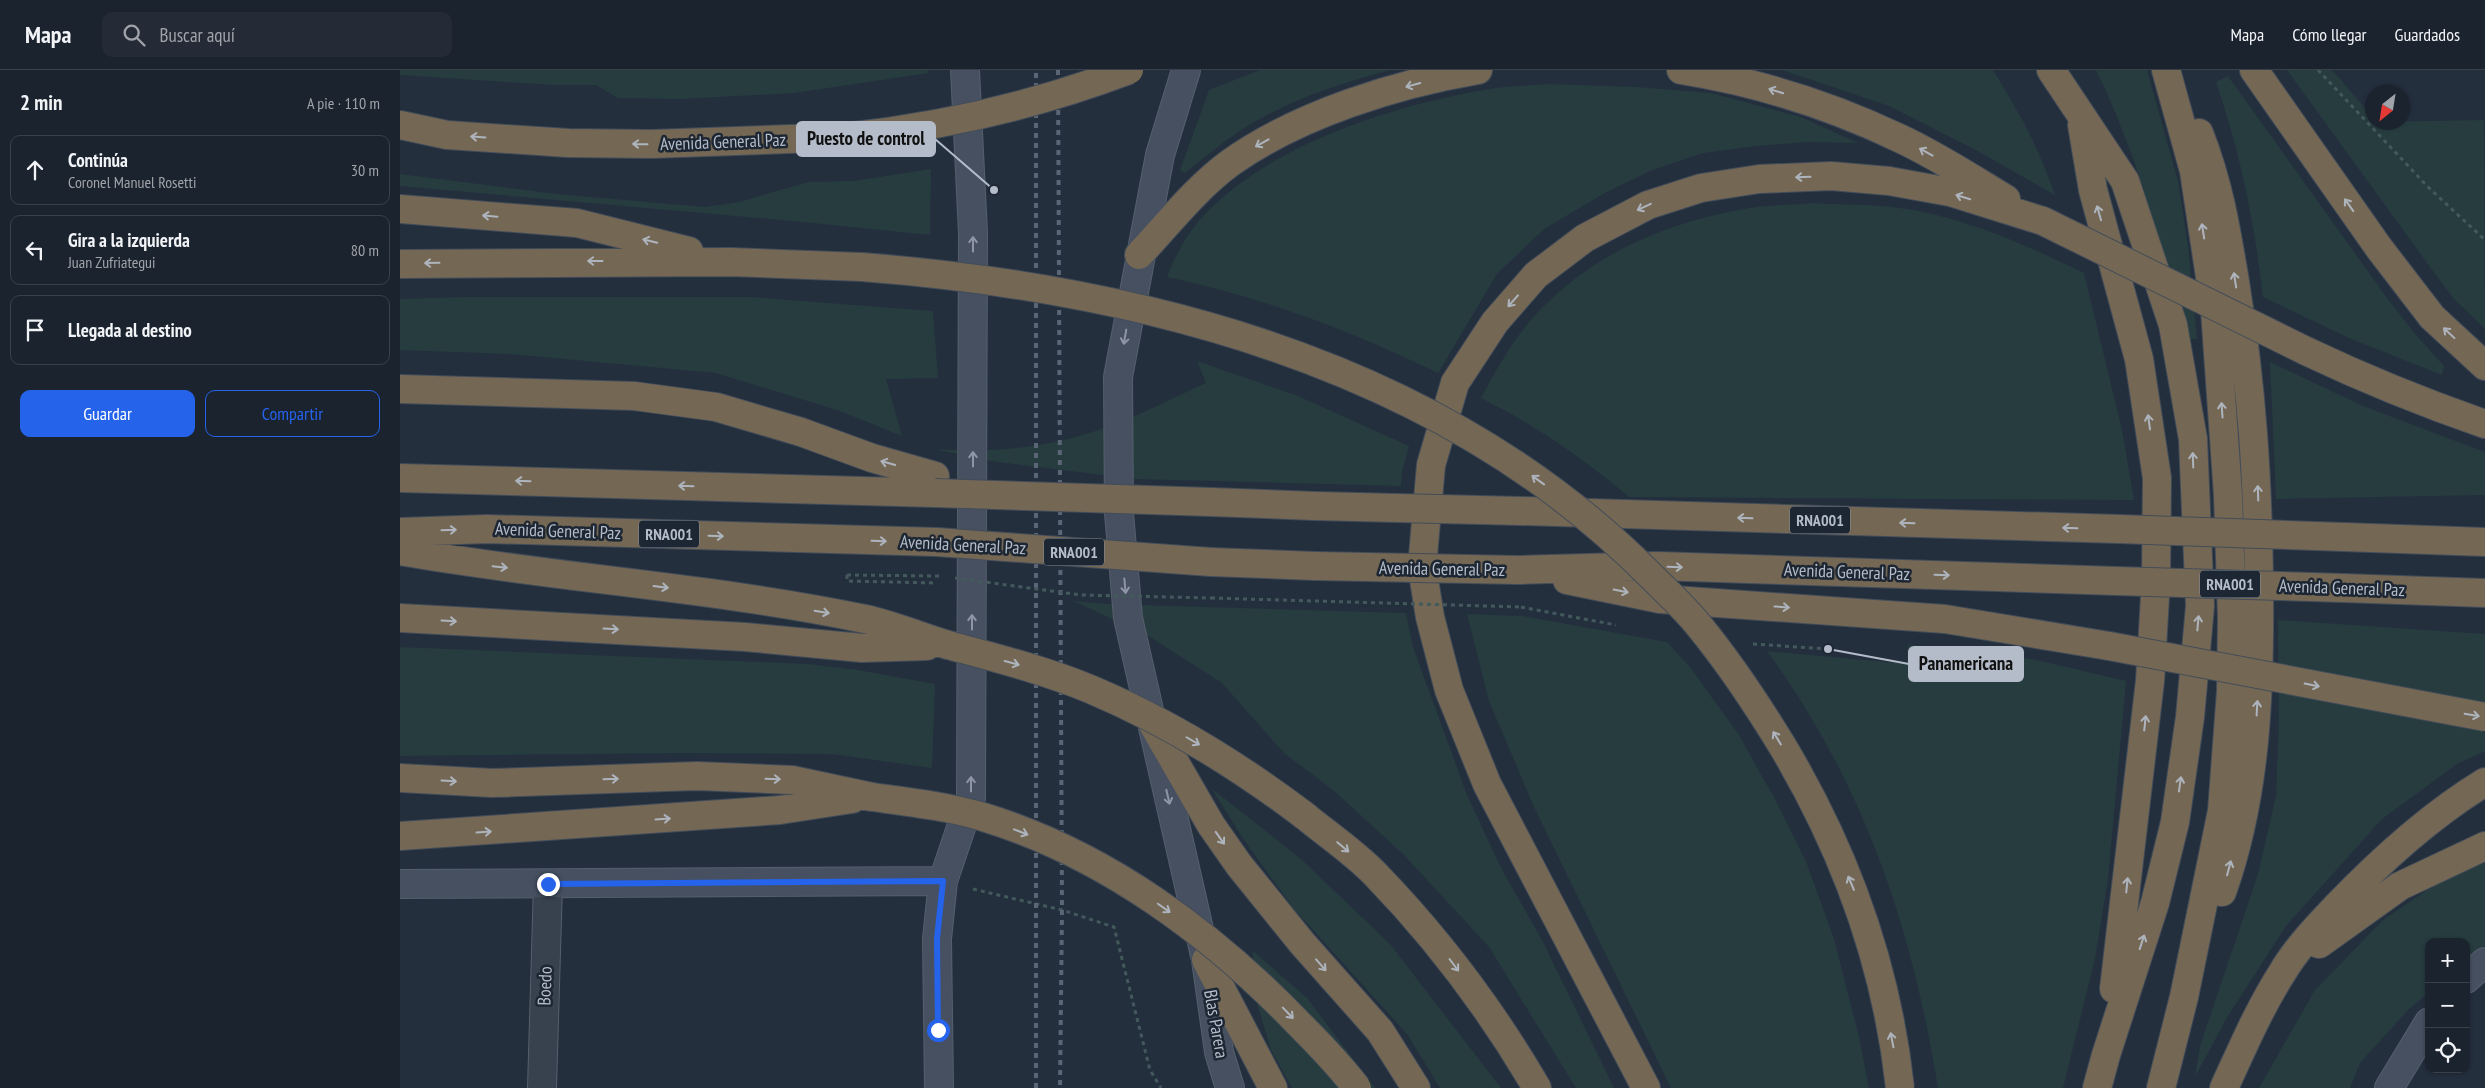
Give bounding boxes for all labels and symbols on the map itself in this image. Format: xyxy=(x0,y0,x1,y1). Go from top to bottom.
one-way arrow xyxy=(1406,81,1422,90)
north arrow xyxy=(2365,85,2410,130)
one-way arrow xyxy=(1768,86,1784,95)
callout: Puesto de control xyxy=(797,122,935,156)
text: Puesto de control xyxy=(807,126,925,150)
street label: Avenida General Paz xyxy=(660,128,786,155)
one-way arrow xyxy=(470,133,486,142)
one-way arrow xyxy=(1255,138,1270,148)
one-way arrow xyxy=(633,139,649,149)
one-way arrow xyxy=(1919,147,1934,156)
one-way arrow xyxy=(1795,172,1811,182)
one-way arrow xyxy=(1956,191,1972,201)
one-way arrow xyxy=(2344,199,2354,213)
one-way arrow xyxy=(1637,203,1652,213)
one-way arrow xyxy=(2094,205,2103,221)
one-way arrow xyxy=(482,211,498,221)
one-way arrow xyxy=(2197,223,2207,239)
one-way arrow xyxy=(642,236,658,245)
one-way arrow xyxy=(968,237,978,253)
one-way arrow xyxy=(587,256,604,266)
one-way arrow xyxy=(425,258,441,268)
one-way arrow xyxy=(2229,272,2239,288)
one-way arrow xyxy=(1508,294,1519,307)
one-way arrow xyxy=(2443,327,2456,339)
one-way arrow xyxy=(1120,329,1129,345)
one-way arrow xyxy=(2217,402,2227,418)
one-way arrow xyxy=(2143,414,2153,430)
one-way arrow xyxy=(968,452,977,468)
one-way arrow xyxy=(2189,453,2198,469)
one-way arrow xyxy=(880,457,896,467)
one-way arrow xyxy=(1531,475,1545,485)
one-way arrow xyxy=(516,476,532,486)
one-way arrow xyxy=(678,481,694,490)
one-way arrow xyxy=(2253,486,2263,502)
road number: RNA001 xyxy=(1790,506,1850,534)
one-way arrow xyxy=(1737,513,1754,523)
street label: Avenida General Paz xyxy=(495,517,621,544)
one-way arrow xyxy=(1900,518,1916,528)
road number: RNA001 xyxy=(639,520,699,548)
one-way arrow xyxy=(2062,523,2078,532)
one-way arrow xyxy=(440,526,456,535)
street label: Avenida General Paz xyxy=(899,530,1027,559)
one-way arrow xyxy=(708,531,724,541)
one-way arrow xyxy=(870,536,886,545)
road number: RNA001 xyxy=(1044,538,1104,566)
street label: Avenida General Paz xyxy=(1379,556,1505,581)
street label: Avenida General Paz xyxy=(1784,558,1910,585)
one-way arrow xyxy=(492,562,508,572)
one-way arrow xyxy=(1666,562,1683,572)
road number: RNA001 xyxy=(2200,570,2260,598)
one-way arrow xyxy=(1934,571,1950,580)
street label: Avenida General Paz xyxy=(2279,574,2405,601)
one-way arrow xyxy=(1120,578,1130,594)
one-way arrow xyxy=(653,582,669,592)
one-way arrow xyxy=(1612,586,1628,596)
one-way arrow xyxy=(1774,602,1790,611)
one-way arrow xyxy=(813,608,829,618)
one-way arrow xyxy=(967,614,977,630)
one-way arrow xyxy=(2194,615,2203,631)
one-way arrow xyxy=(440,616,456,625)
one-way arrow xyxy=(603,625,619,634)
callout: Panamericana xyxy=(1909,647,2023,681)
text: Panamericana xyxy=(1919,651,2013,675)
one-way arrow xyxy=(1004,658,1020,668)
one-way arrow xyxy=(2303,681,2319,690)
one-way arrow xyxy=(2252,701,2261,717)
one-way arrow xyxy=(2463,710,2479,720)
one-way arrow xyxy=(2140,716,2150,732)
one-way arrow xyxy=(1772,732,1782,746)
one-way arrow xyxy=(1185,737,1199,747)
one-way arrow xyxy=(602,774,619,784)
one-way arrow xyxy=(765,774,781,784)
one-way arrow xyxy=(440,776,456,785)
one-way arrow xyxy=(2176,776,2186,792)
one-way arrow xyxy=(966,777,976,793)
one-way arrow xyxy=(1164,788,1173,804)
one-way arrow xyxy=(655,814,671,823)
one-way arrow xyxy=(475,827,491,836)
one-way arrow xyxy=(1013,828,1028,837)
one-way arrow xyxy=(1215,831,1225,845)
one-way arrow xyxy=(1336,842,1349,853)
one-way arrow xyxy=(2225,860,2234,876)
route end xyxy=(537,873,560,896)
one-way arrow xyxy=(1845,876,1855,891)
one-way arrow xyxy=(2122,877,2132,893)
one-way arrow xyxy=(1157,903,1171,913)
one-way arrow xyxy=(2138,934,2148,950)
one-way arrow xyxy=(1449,958,1459,972)
one-way arrow xyxy=(1316,959,1327,972)
street label: Boedo xyxy=(532,966,557,1006)
street label: Blas Parera xyxy=(1199,988,1234,1060)
one-way arrow xyxy=(1282,1006,1294,1019)
route start xyxy=(927,1019,950,1042)
one-way arrow xyxy=(1887,1032,1896,1048)

